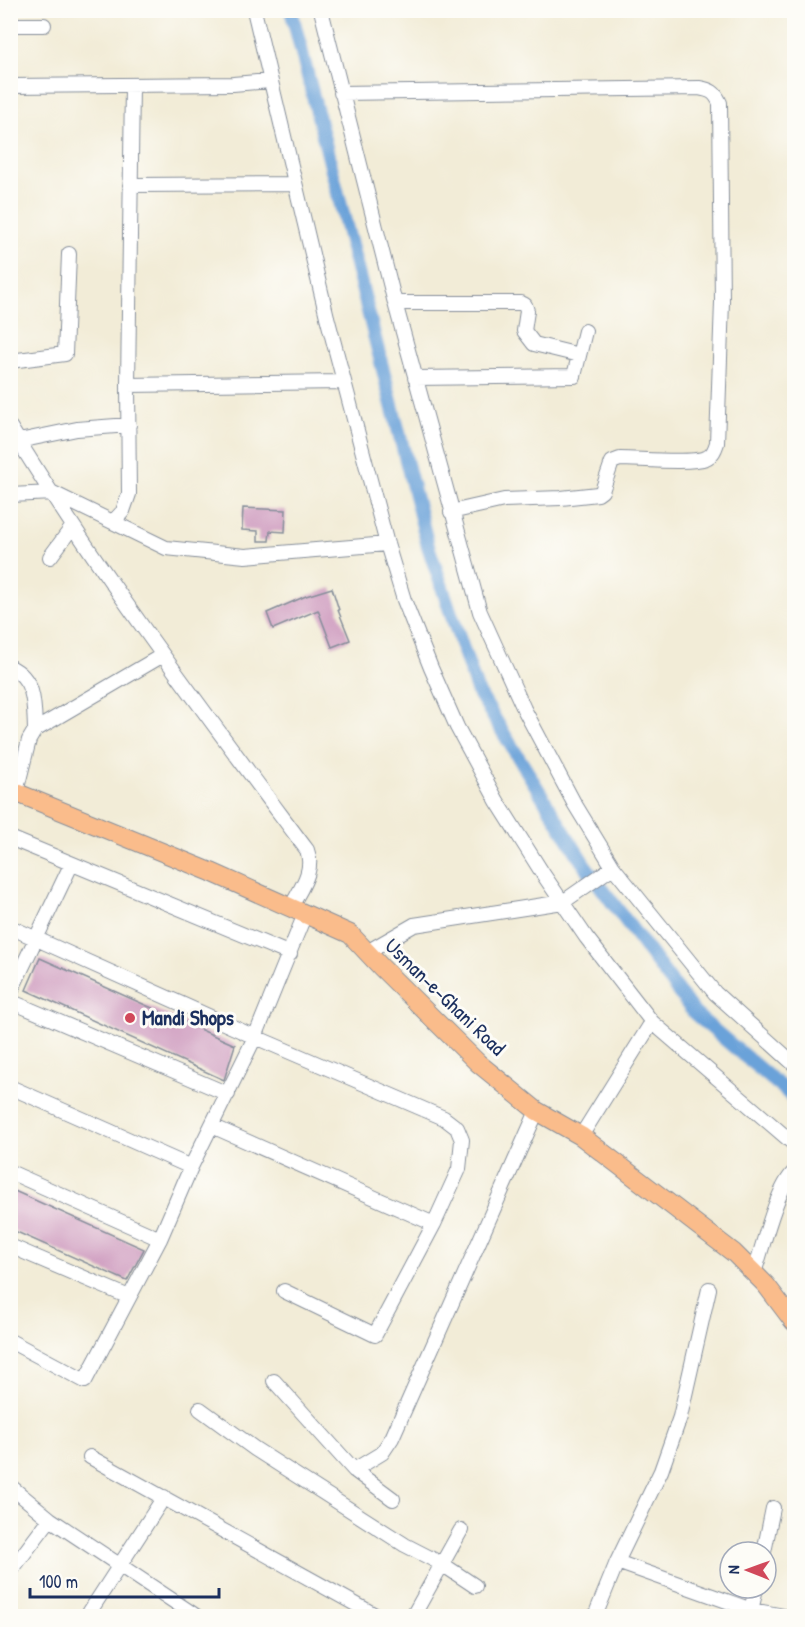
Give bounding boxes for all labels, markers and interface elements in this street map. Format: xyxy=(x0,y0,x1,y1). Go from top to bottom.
street label: Usman-e-Ghani Road xyxy=(379,931,512,1062)
place label: Mandi Shops xyxy=(142,1003,234,1033)
marker: Mandi Shops xyxy=(123,1011,137,1025)
north arrow xyxy=(718,1540,778,1600)
scale bar xyxy=(30,1561,219,1599)
text: N xyxy=(722,1565,744,1574)
text: 100 m xyxy=(39,1569,78,1594)

